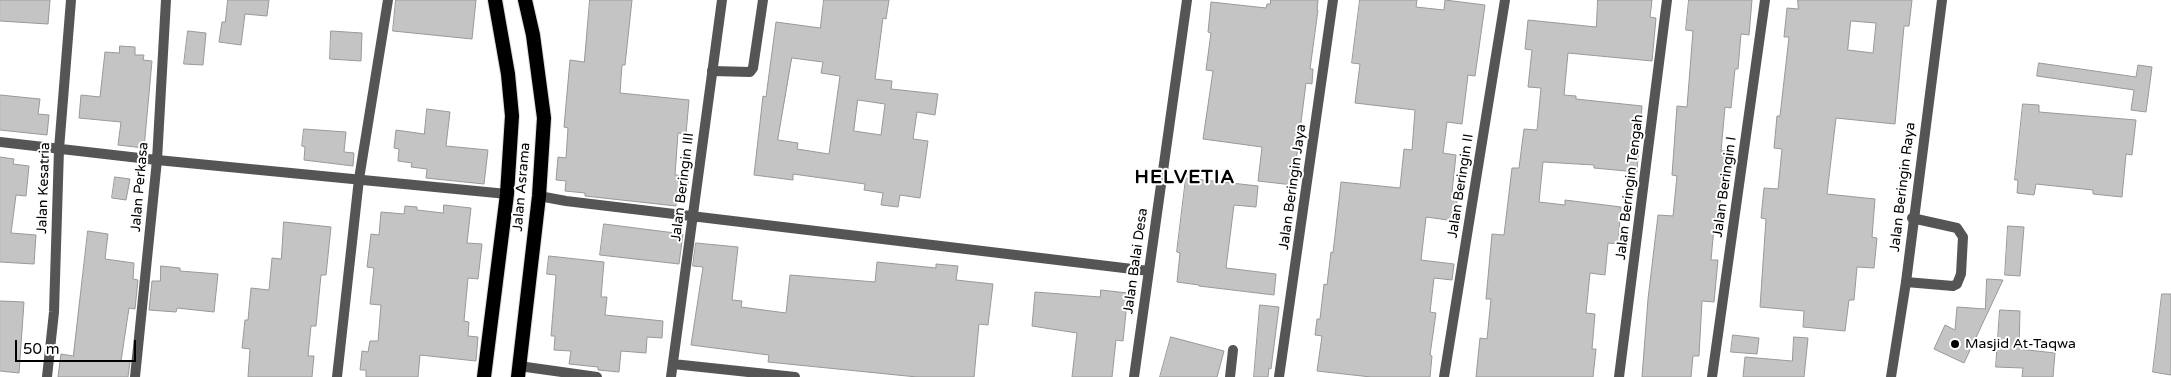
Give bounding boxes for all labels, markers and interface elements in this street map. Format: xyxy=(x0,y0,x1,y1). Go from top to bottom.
street label: Jalan Beringin Tengah xyxy=(1613,113,1647,261)
street label: Jalan Beringin Raya xyxy=(1887,121,1919,253)
street label: Jalan Beringin Jaya xyxy=(1276,123,1310,251)
street label: Jalan Beringin III xyxy=(668,132,698,242)
street label: Jalan Beringin II xyxy=(1444,133,1478,239)
street label: Jalan Beringin I xyxy=(1710,136,1740,238)
street label: Jalan Perkasa xyxy=(128,141,152,233)
street label: Jalan Kesatria xyxy=(34,142,54,234)
street label: Jalan Asrama xyxy=(510,142,534,232)
district label: HELVETIA xyxy=(1134,167,1236,189)
street label: Jalan Balai Desa xyxy=(1120,207,1152,315)
scale bar xyxy=(18,330,139,362)
place label: Masjid At-Taqwa xyxy=(1965,336,2076,352)
marker: Masjid At-Taqwa xyxy=(1949,338,1961,350)
text: 50 m xyxy=(23,340,60,358)

